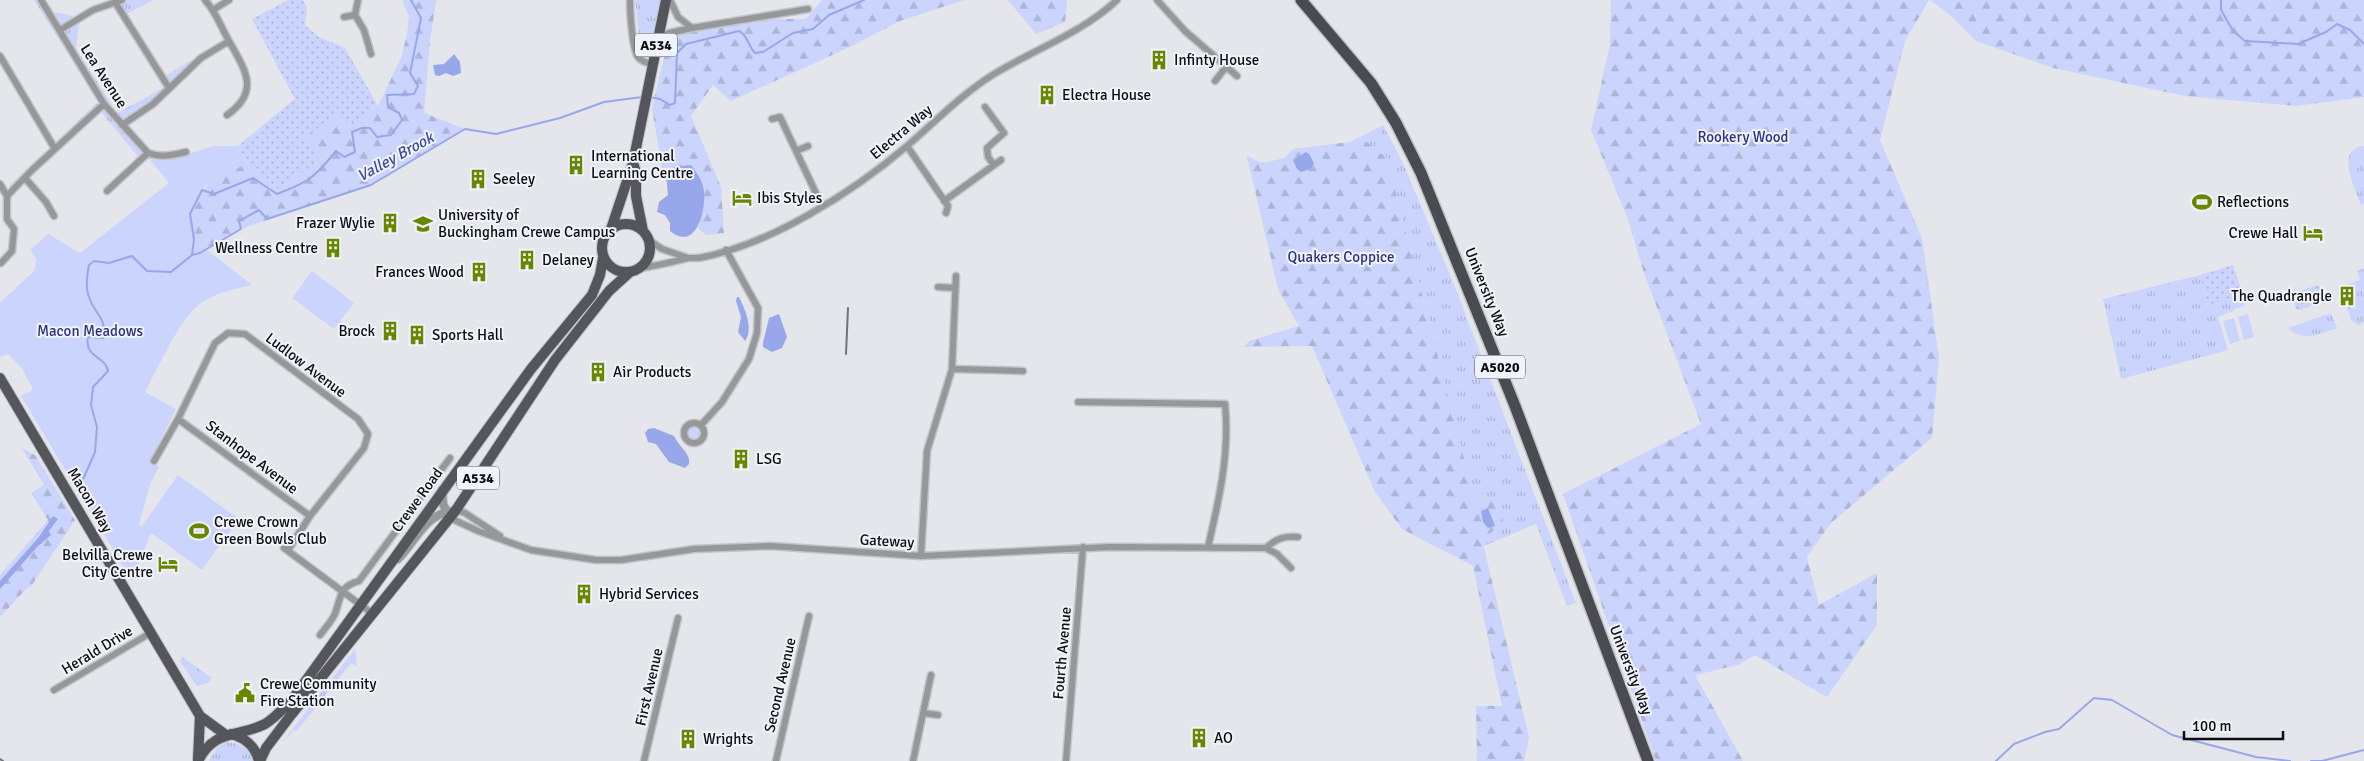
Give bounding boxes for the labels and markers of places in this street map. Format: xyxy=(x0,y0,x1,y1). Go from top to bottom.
building icon: Infinty House xyxy=(1148,49,1170,71)
place label: Infinty House xyxy=(1174,51,1259,69)
building icon: Electra House xyxy=(1036,84,1058,106)
place label: Electra House xyxy=(1062,86,1151,104)
place label: International Learning Centre xyxy=(591,147,693,182)
building icon: International Learning Centre xyxy=(565,154,587,176)
building icon: Seeley xyxy=(467,168,489,190)
place label: Seeley xyxy=(493,170,535,188)
hotel icon: Ibis Styles xyxy=(731,187,753,209)
place label: Ibis Styles xyxy=(757,189,823,207)
sports icon: Reflections xyxy=(2191,191,2213,213)
place label: Reflections xyxy=(2217,193,2289,211)
place label: University of Buckingham Crewe Campus xyxy=(438,206,616,241)
building icon: Frazer Wylie xyxy=(379,212,401,234)
school or university icon: University of Buckingham Crewe Campus xyxy=(412,213,434,235)
place label: Frazer Wylie xyxy=(296,214,375,232)
hotel icon: Crewe Hall xyxy=(2302,222,2324,244)
place label: Crewe Hall xyxy=(2229,224,2298,242)
building icon: Wellness Centre xyxy=(322,237,344,259)
place label: Wellness Centre xyxy=(215,239,318,257)
building icon: Delaney xyxy=(516,249,538,271)
place label: Delaney xyxy=(542,251,594,269)
building icon: Frances Wood xyxy=(468,261,490,283)
place label: Frances Wood xyxy=(375,263,464,281)
building icon: The Quadrangle xyxy=(2336,285,2358,307)
place label: The Quadrangle xyxy=(2231,287,2332,305)
building icon: Brock xyxy=(379,320,401,342)
place label: Brock xyxy=(339,322,375,340)
building icon: Sports Hall xyxy=(406,324,428,346)
place label: Sports Hall xyxy=(432,326,503,344)
building icon: Air Products xyxy=(587,361,609,383)
place label: Air Products xyxy=(613,363,692,381)
building icon: LSG xyxy=(730,448,752,470)
place label: LSG xyxy=(756,450,782,468)
place label: Crewe Crown Green Bowls Club xyxy=(214,513,327,548)
sports icon: Crewe Crown Green Bowls Club xyxy=(188,520,210,542)
place label: Belvilla Crewe City Centre xyxy=(62,546,153,581)
hotel icon: Belvilla Crewe City Centre xyxy=(157,553,179,575)
building icon: Hybrid Services xyxy=(573,583,595,605)
place label: Hybrid Services xyxy=(599,585,699,603)
place label: Crewe Community Fire Station xyxy=(260,675,376,710)
public building icon: Crewe Community Fire Station xyxy=(234,682,256,704)
building icon: AO xyxy=(1188,727,1210,749)
building icon: Wrights xyxy=(677,728,699,750)
place label: AO xyxy=(1214,729,1233,747)
place label: Wrights xyxy=(703,730,754,748)

